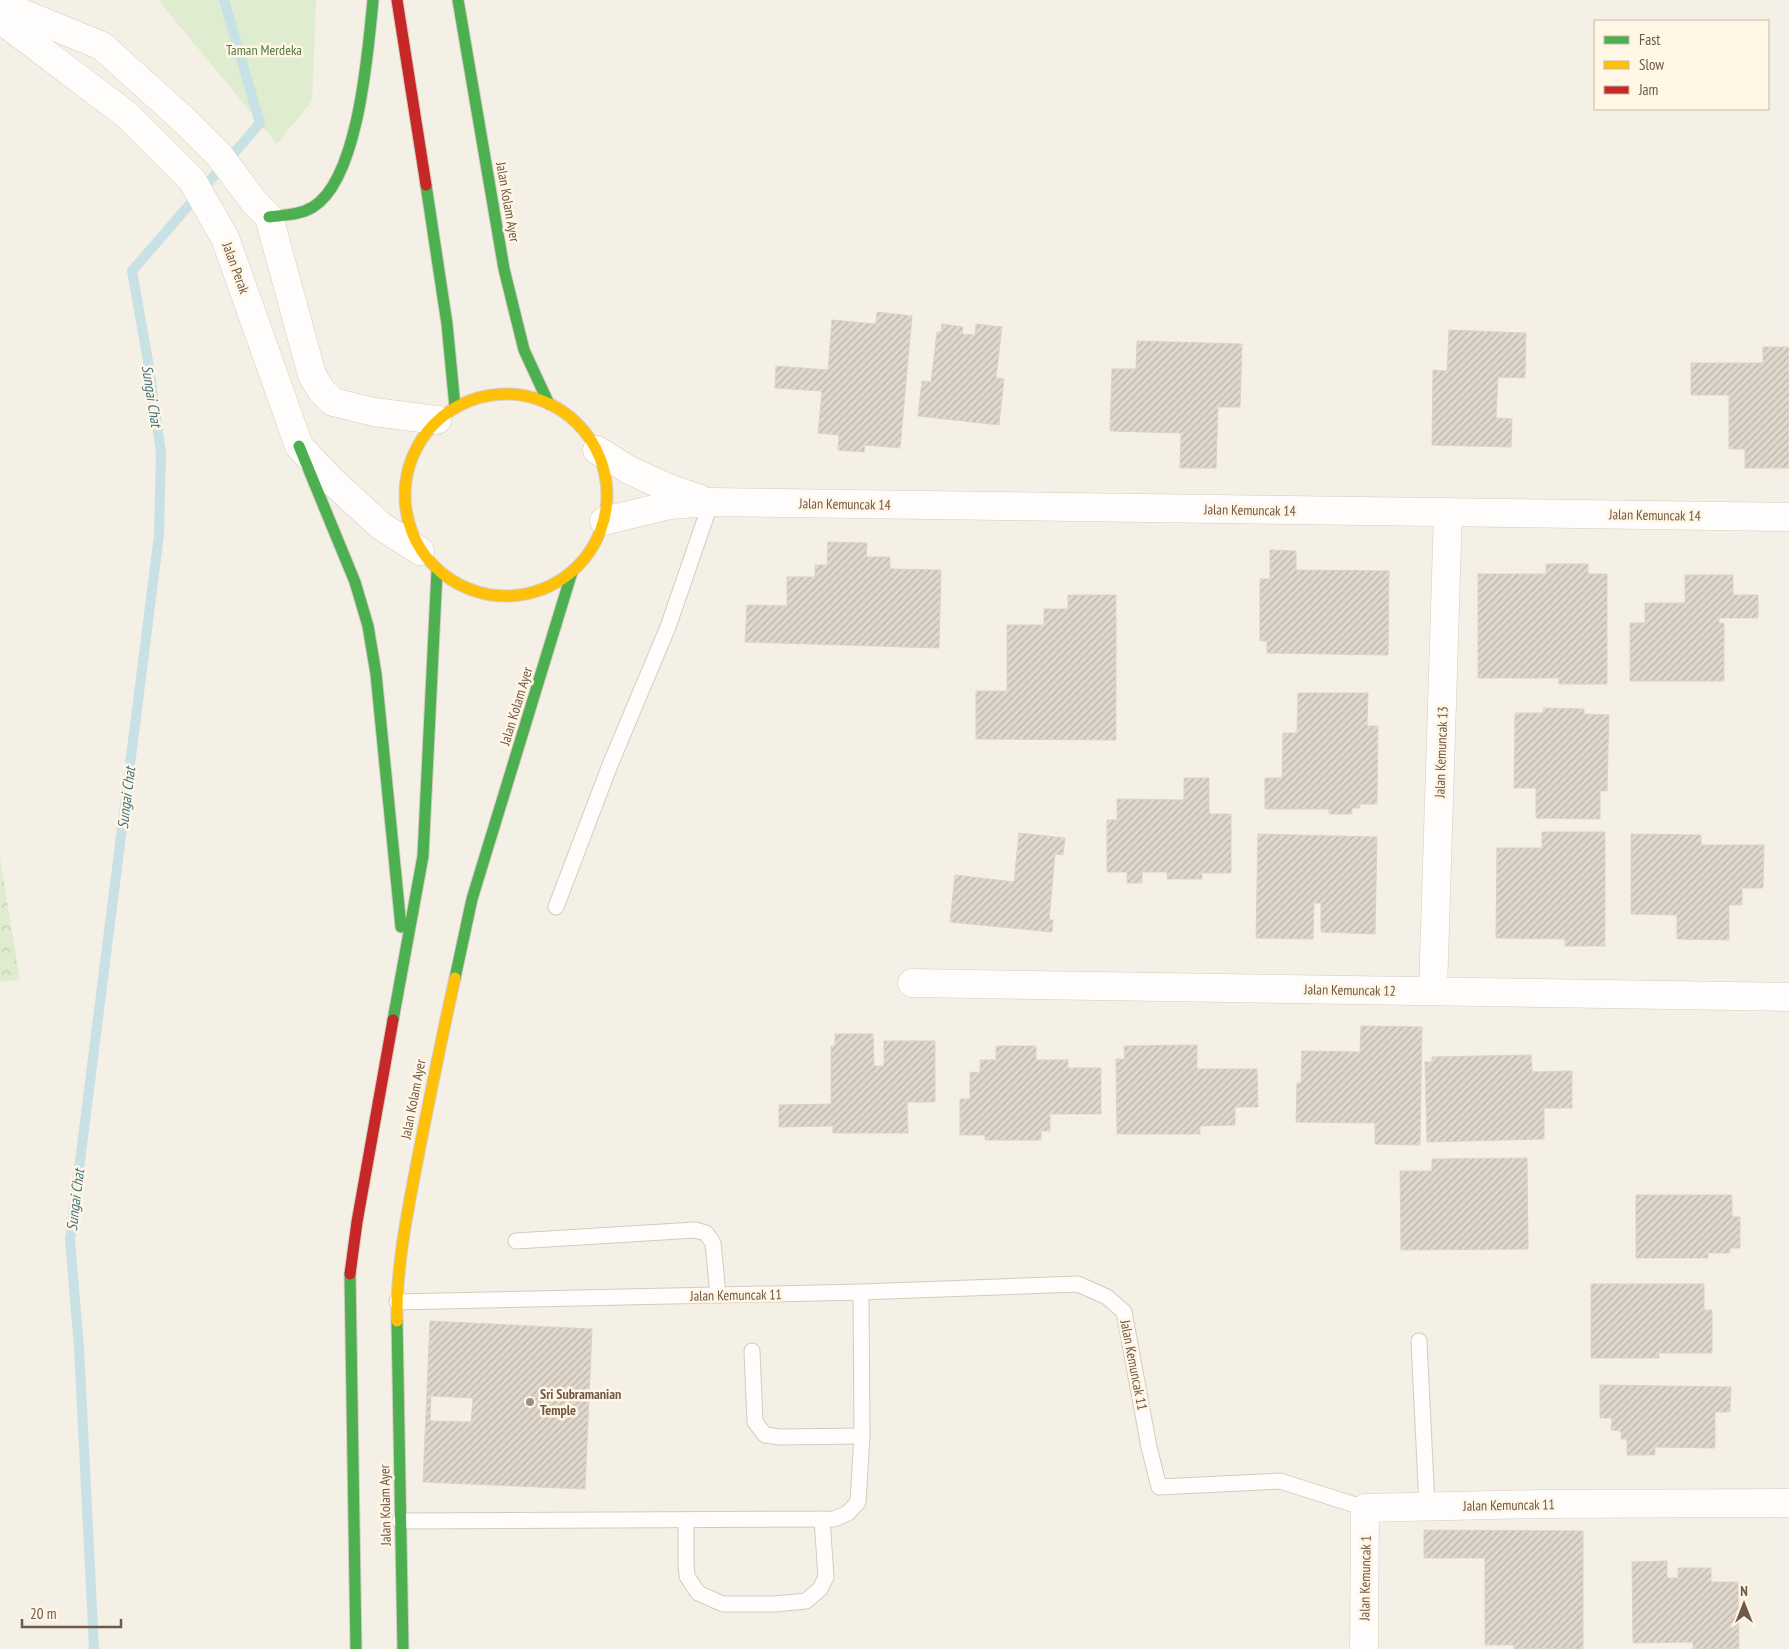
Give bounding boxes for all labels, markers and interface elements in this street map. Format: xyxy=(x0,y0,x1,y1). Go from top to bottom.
legend xyxy=(1594,20,1769,110)
text: Fast xyxy=(1639,30,1660,49)
park label: Taman Merdeka xyxy=(226,41,302,59)
text: Slow xyxy=(1639,55,1664,74)
text: Jam xyxy=(1638,80,1658,99)
street label: Jalan Kolam Ayer xyxy=(492,160,524,244)
street label: Jalan Perak xyxy=(218,239,254,297)
water label: Sungai Chat xyxy=(138,364,167,430)
street label: Jalan Kemuncak 14 xyxy=(798,494,892,514)
street label: Jalan Kemuncak 14 xyxy=(1203,500,1297,520)
street label: Jalan Kemuncak 14 xyxy=(1608,505,1702,525)
street label: Jalan Kolam Ayer xyxy=(495,664,536,748)
street label: Jalan Kemuncak 13 xyxy=(1430,706,1452,799)
water label: Sungai Chat xyxy=(113,764,139,830)
street label: Jalan Kemuncak 12 xyxy=(1303,980,1396,1000)
street label: Jalan Kolam Ayer xyxy=(396,1057,430,1141)
water label: Sungai Chat xyxy=(62,1166,88,1232)
street label: Jalan Kemuncak 11 xyxy=(689,1285,782,1305)
street label: Jalan Kemuncak 11 xyxy=(1116,1317,1152,1412)
place label: Sri Subramanian Temple xyxy=(540,1385,621,1419)
marker: Sri Subramanian Temple xyxy=(524,1396,536,1408)
street label: Jalan Kolam Ayer xyxy=(375,1464,395,1547)
street label: Jalan Kemuncak 11 xyxy=(1462,1495,1555,1515)
street label: Jalan Kemuncak 1 xyxy=(1355,1535,1375,1622)
north arrow xyxy=(1719,1579,1769,1629)
text: N xyxy=(1740,1582,1748,1600)
scale bar xyxy=(22,1596,121,1628)
text: 20 m xyxy=(30,1604,56,1623)

